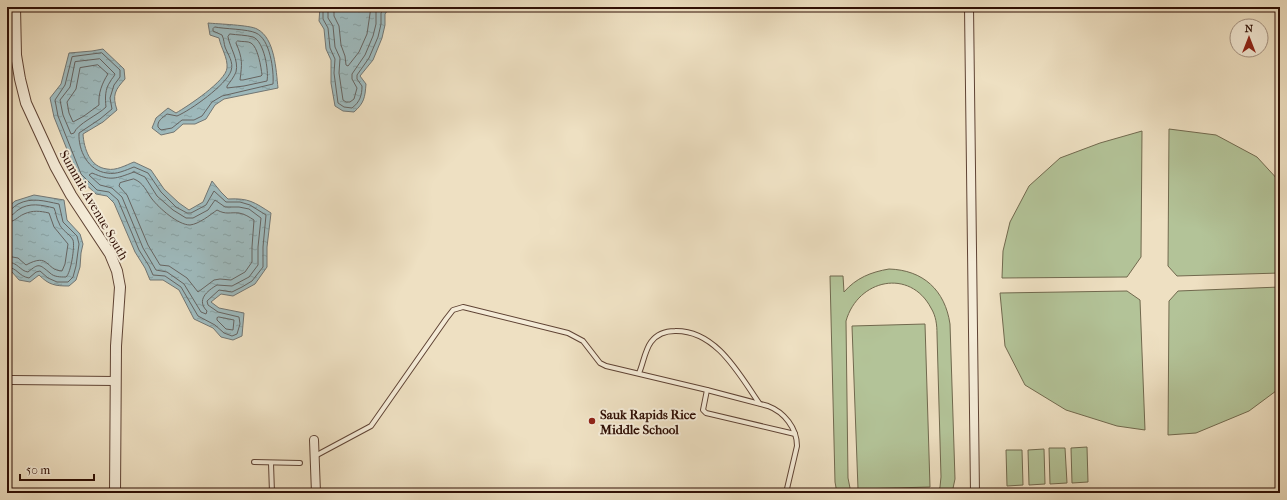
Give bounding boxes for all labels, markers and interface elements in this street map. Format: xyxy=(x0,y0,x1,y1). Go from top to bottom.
north arrow xyxy=(1229,18,1269,58)
text: N xyxy=(1245,22,1254,35)
street label: Summit Avenue South xyxy=(57,148,132,263)
place label: Sauk Rapids Rice Middle School xyxy=(599,407,696,437)
marker: Sauk Rapids Rice Middle School xyxy=(587,416,597,426)
scale bar xyxy=(20,456,94,482)
text: 50 m xyxy=(26,463,50,477)

